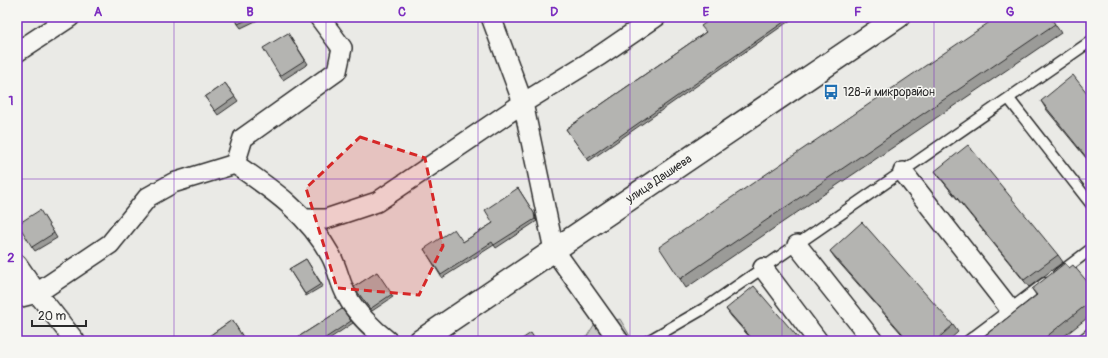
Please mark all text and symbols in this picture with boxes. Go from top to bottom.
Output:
text: A [94,4,103,20]
text: B [246,4,254,20]
text: C [398,4,406,20]
text: D [550,4,558,20]
text: E [703,4,710,20]
text: F [854,4,862,20]
text: G [1006,4,1015,20]
bus stop icon: 128-й микрорайон [822,83,840,101]
place label: 128-й микрорайон [843,85,935,100]
text: 1 [8,93,14,109]
street label: улица Дашиева [622,151,695,207]
text: 2 [7,250,15,266]
scale bar [32,302,86,328]
text: 20 m [38,309,67,324]

